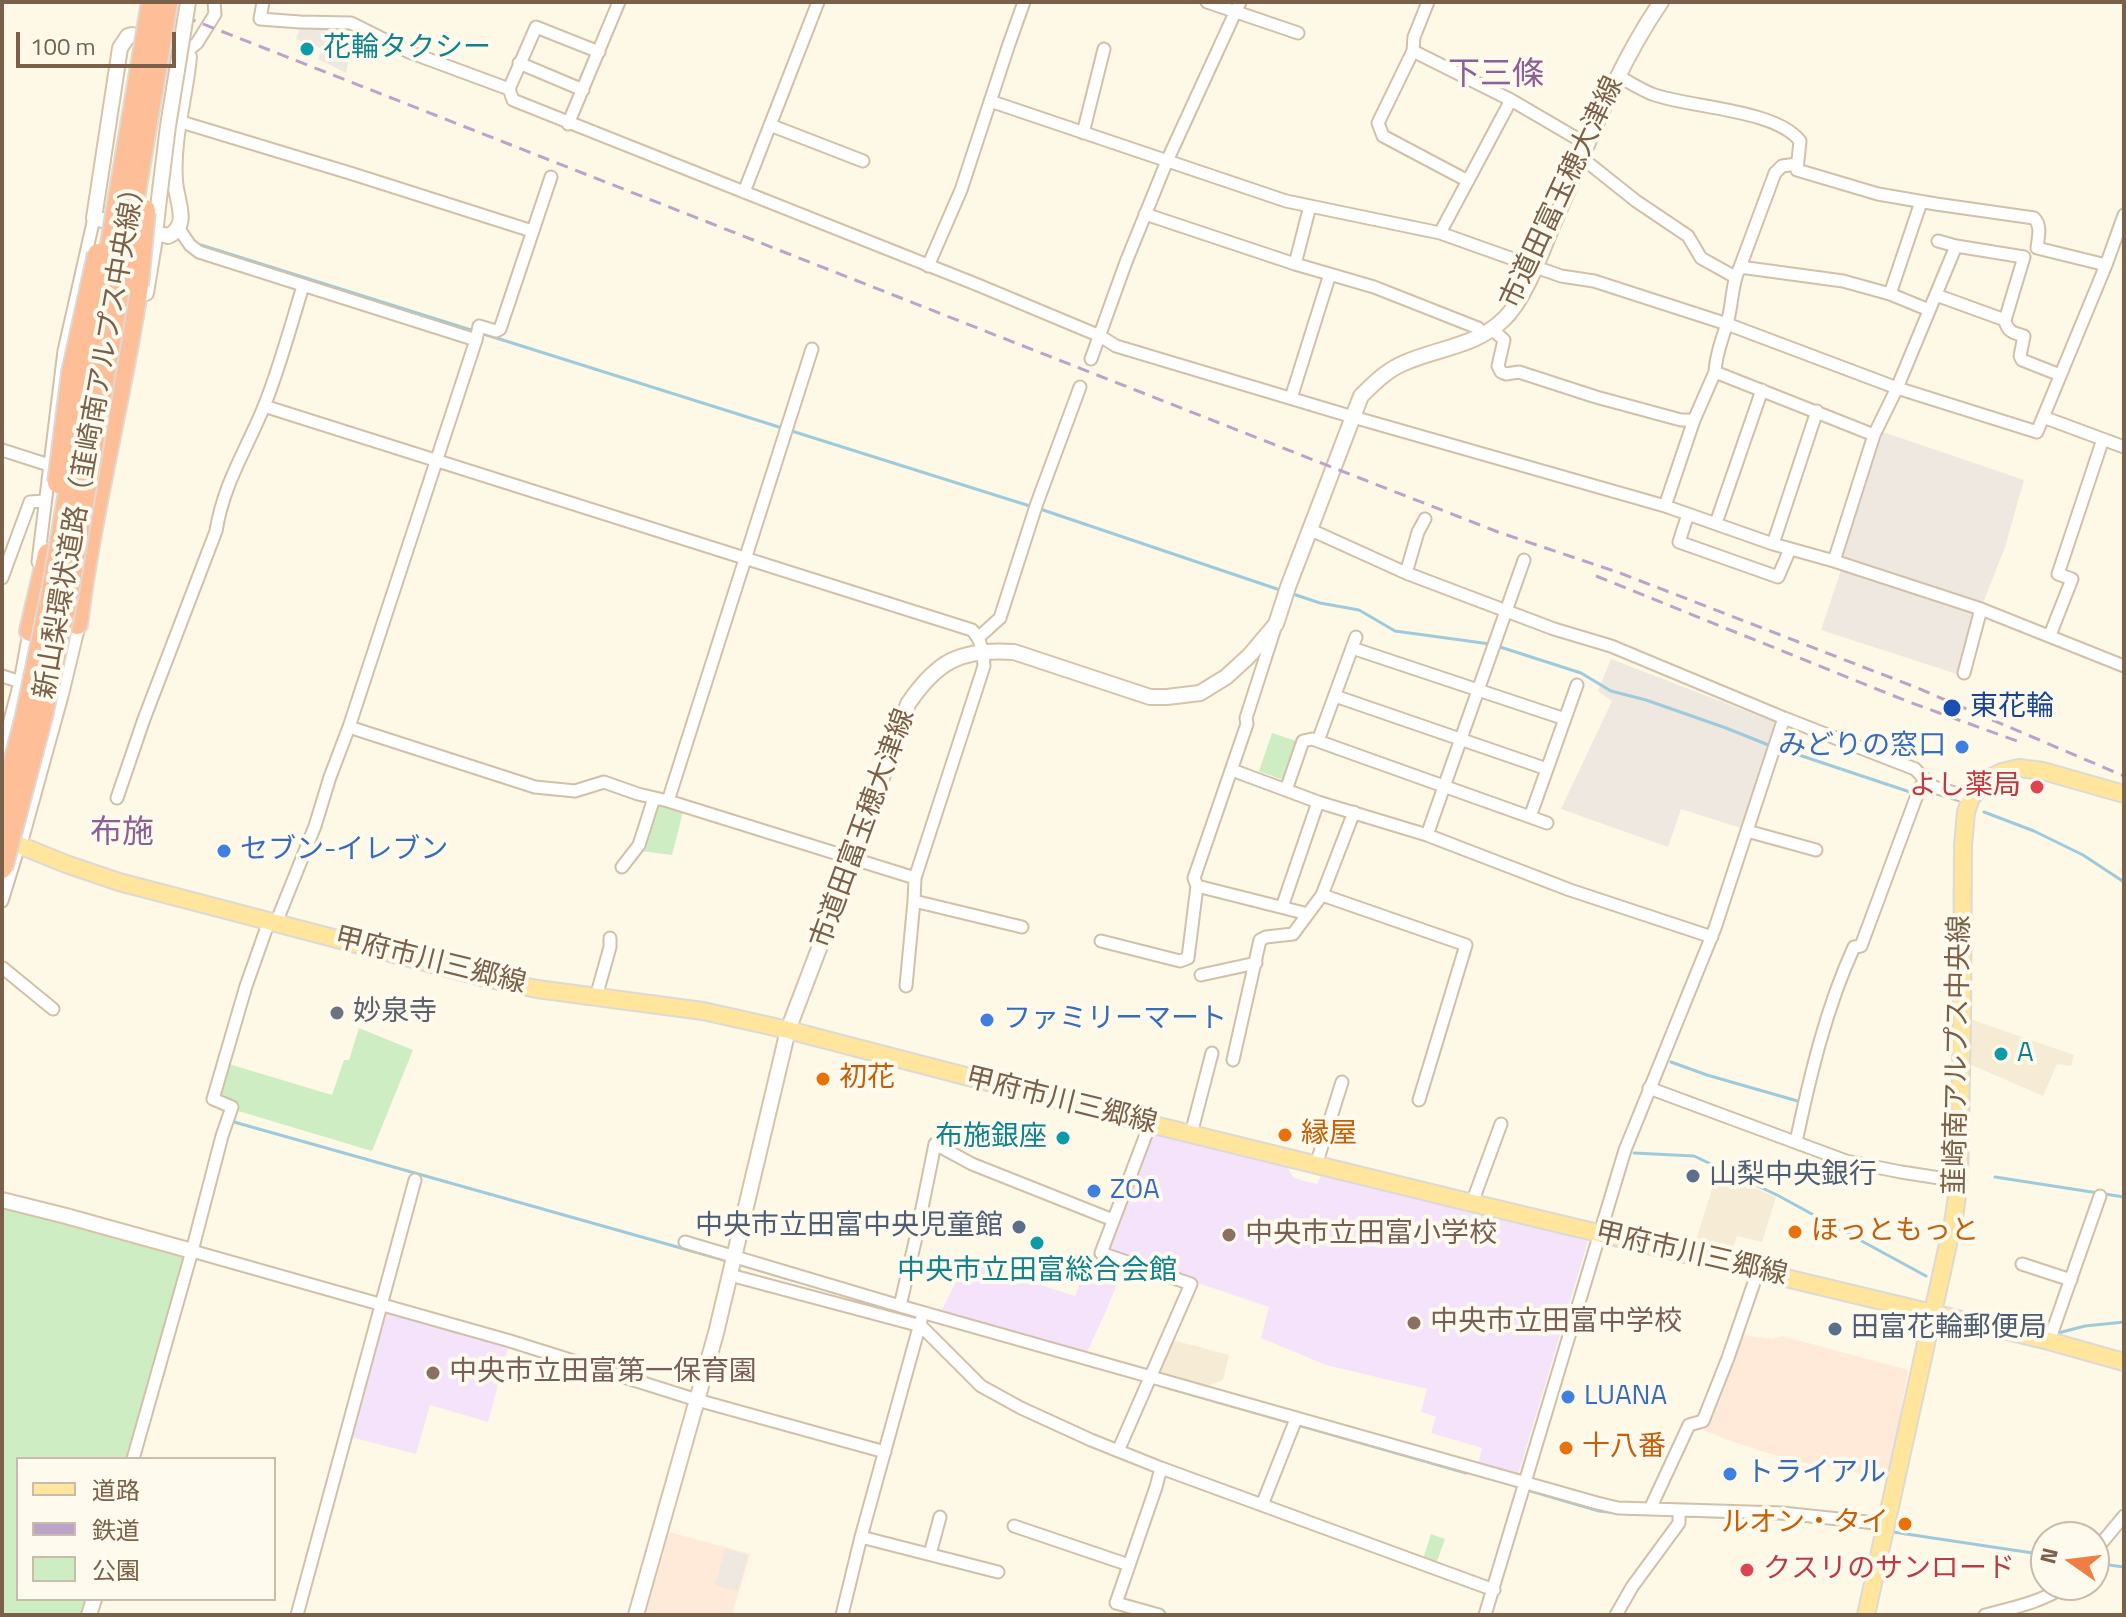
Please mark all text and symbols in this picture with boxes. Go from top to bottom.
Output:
scale bar [20,16,180,66]
text: 100 m [30,28,96,64]
place label: 花輪タクシー [323,32,491,66]
marker: 花輪タクシー [298,40,316,58]
district label: 下三條 [1448,57,1544,95]
street label: 市道田富玉穂大津線 [1495,72,1631,314]
street label: 新山梨環状道路（韮崎南アルプス中央線） [29,172,155,702]
place label: 東花輪 [1970,691,2054,725]
marker: 東花輪 [1941,697,1963,719]
street label: 市道田富玉穂大津線 [805,705,923,953]
place label: みどりの窓口 [1778,730,1946,764]
marker: みどりの窓口 [1953,738,1971,756]
place label: よし薬局 [1909,770,2021,804]
marker: よし薬局 [2028,778,2046,796]
district label: 布施 [90,815,154,853]
place label: セブン-イレブン [240,834,448,868]
marker: セブン-イレブン [215,842,233,860]
street label: 韮崎南アルプス中央線 [1940,915,1978,1195]
street label: 甲府市川三郷線 [331,922,529,1002]
place label: 妙泉寺 [353,996,437,1030]
place label: ファミリーマート [1003,1003,1227,1037]
marker: 妙泉寺 [328,1004,346,1022]
marker: ファミリーマート [978,1011,996,1029]
place label: A [2017,1037,2034,1071]
marker: A [1992,1045,2010,1063]
place label: 初花 [839,1062,895,1096]
street label: 甲府市川三郷線 [962,1062,1160,1142]
marker: 初花 [814,1070,832,1088]
place label: 縁屋 [1301,1118,1357,1152]
place label: 布施銀座 [935,1121,1047,1155]
marker: 縁屋 [1276,1126,1294,1144]
marker: 布施銀座 [1054,1129,1072,1147]
place label: 山梨中央銀行 [1709,1159,1877,1193]
marker: 山梨中央銀行 [1684,1167,1702,1185]
place label: ZOA [1110,1174,1160,1208]
marker: ZOA [1085,1182,1103,1200]
place label: 中央市立田富中央児童館 [695,1210,1003,1244]
place label: ほっともっと [1811,1215,1979,1249]
street label: 甲府市川三郷線 [1592,1217,1790,1293]
marker: 中央市立田富中央児童館 [1010,1218,1028,1236]
place label: 中央市立田富小学校 [1245,1218,1497,1252]
marker: ほっともっと [1786,1223,1804,1241]
marker: 中央市立田富小学校 [1220,1226,1238,1244]
marker: 中央市立田富総合会館 [1028,1234,1046,1252]
place label: 中央市立田富総合会館 [897,1255,1177,1289]
place label: 中央市立田富中学校 [1430,1306,1682,1340]
place label: 田富花輪郵便局 [1851,1312,2047,1346]
marker: 中央市立田富中学校 [1405,1314,1423,1332]
marker: 田富花輪郵便局 [1826,1320,1844,1338]
place label: 中央市立田富第一保育園 [449,1356,757,1390]
marker: 中央市立田富第一保育園 [424,1364,442,1382]
place label: LUANA [1584,1380,1667,1414]
marker: LUANA [1559,1388,1577,1406]
place label: 十八番 [1582,1431,1666,1465]
marker: 十八番 [1557,1439,1575,1457]
legend [16,1457,276,1601]
place label: トライアル [1746,1457,1886,1491]
marker: トライアル [1721,1465,1739,1483]
text: 道路 [92,1472,140,1508]
place label: ルオン・タイ [1721,1507,1889,1541]
text: 鉄道 [92,1512,140,1548]
marker: ルオン・タイ [1896,1515,1914,1533]
north arrow [2030,1521,2110,1601]
text: N [2030,1544,2067,1567]
text: 公園 [92,1552,140,1588]
place label: クスリのサンロード [1763,1553,2015,1587]
marker: クスリのサンロード [1738,1561,1756,1579]

